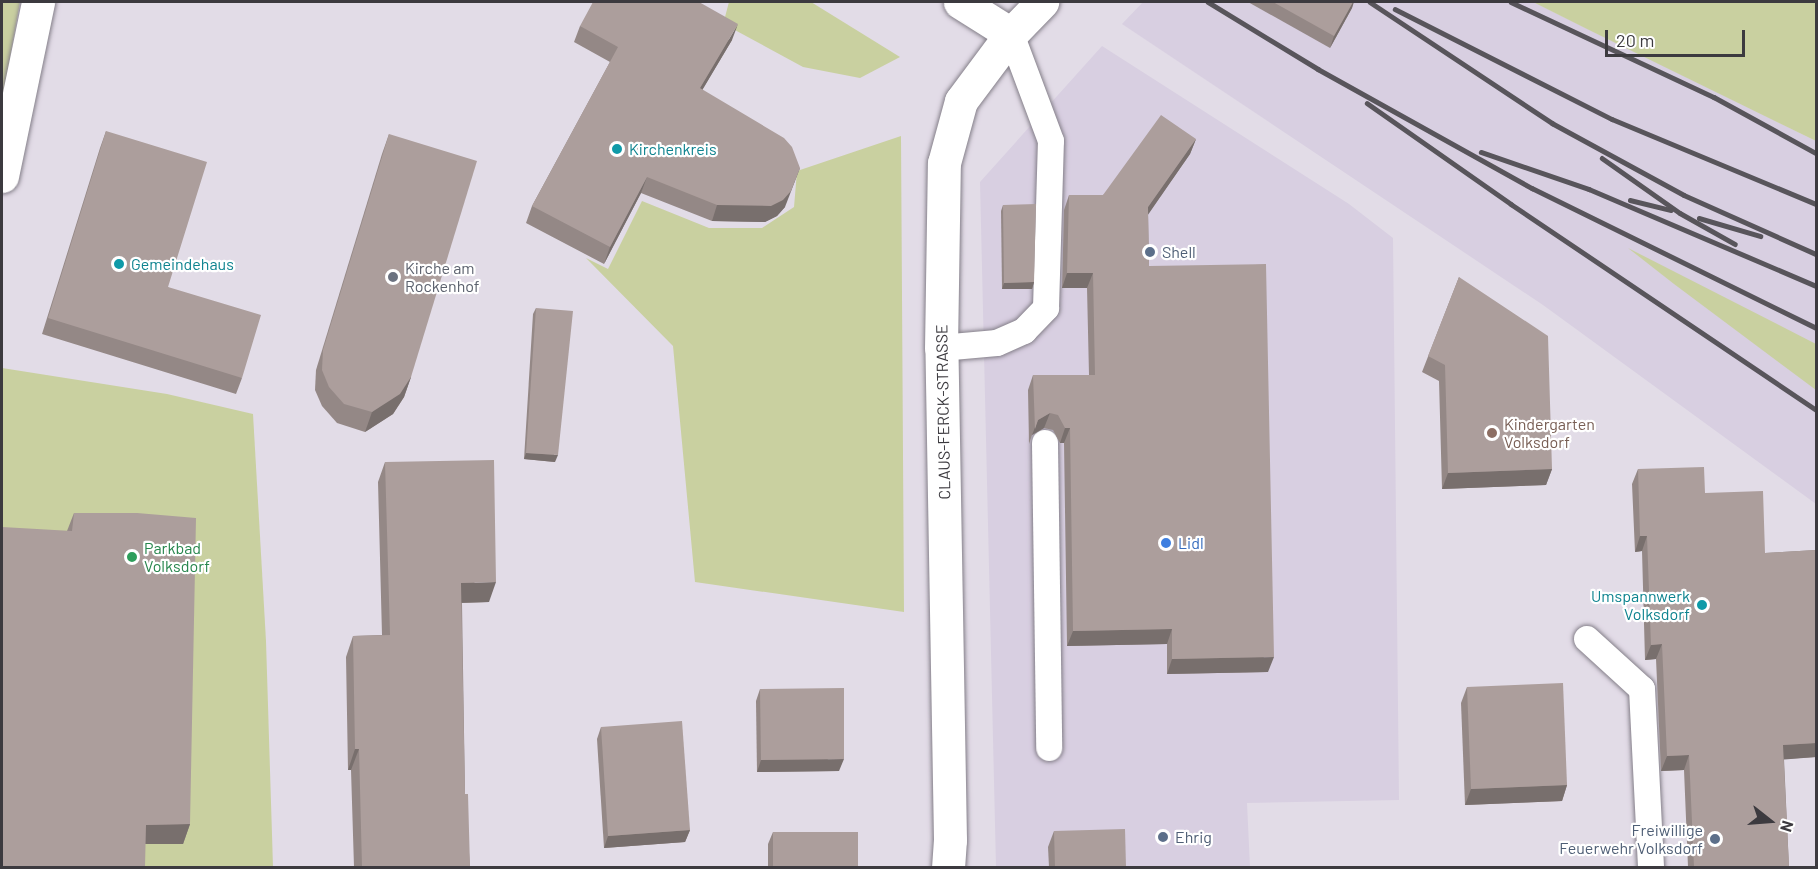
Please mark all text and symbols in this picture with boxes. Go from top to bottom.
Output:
scale bar [1608,18,1748,56]
text: 20 m [1616,29,1654,51]
place label: Kirchenkreis [629,139,717,159]
marker: Kirchenkreis [610,142,624,156]
place label: Shell [1162,242,1196,262]
marker: Shell [1143,245,1157,259]
place label: Gemeindehaus [131,254,234,274]
marker: Gemeindehaus [112,257,126,271]
place label: Kirche am Rockenhof [405,258,479,296]
marker: Kirche am Rockenhof [386,270,400,284]
street label: CLAUS-FERCK-STRASSE [932,324,954,500]
place label: Kindergarten Volksdorf [1504,414,1595,452]
marker: Kindergarten Volksdorf [1485,426,1499,440]
place label: Lidl [1178,533,1204,553]
marker: Lidl [1159,536,1173,550]
place label: Parkbad Volksdorf [144,538,210,576]
marker: Parkbad Volksdorf [125,550,139,564]
place label: Umspannwerk Volksdorf [1591,586,1690,624]
marker: Umspannwerk Volksdorf [1695,598,1709,612]
north arrow [1740,791,1800,851]
text: N [1777,819,1798,834]
place label: Freiwillige Feuerwehr Volksdorf [1559,820,1703,858]
place label: Ehrig [1175,827,1212,847]
marker: Ehrig [1156,830,1170,844]
marker: Freiwillige Feuerwehr Volksdorf [1708,832,1722,846]

